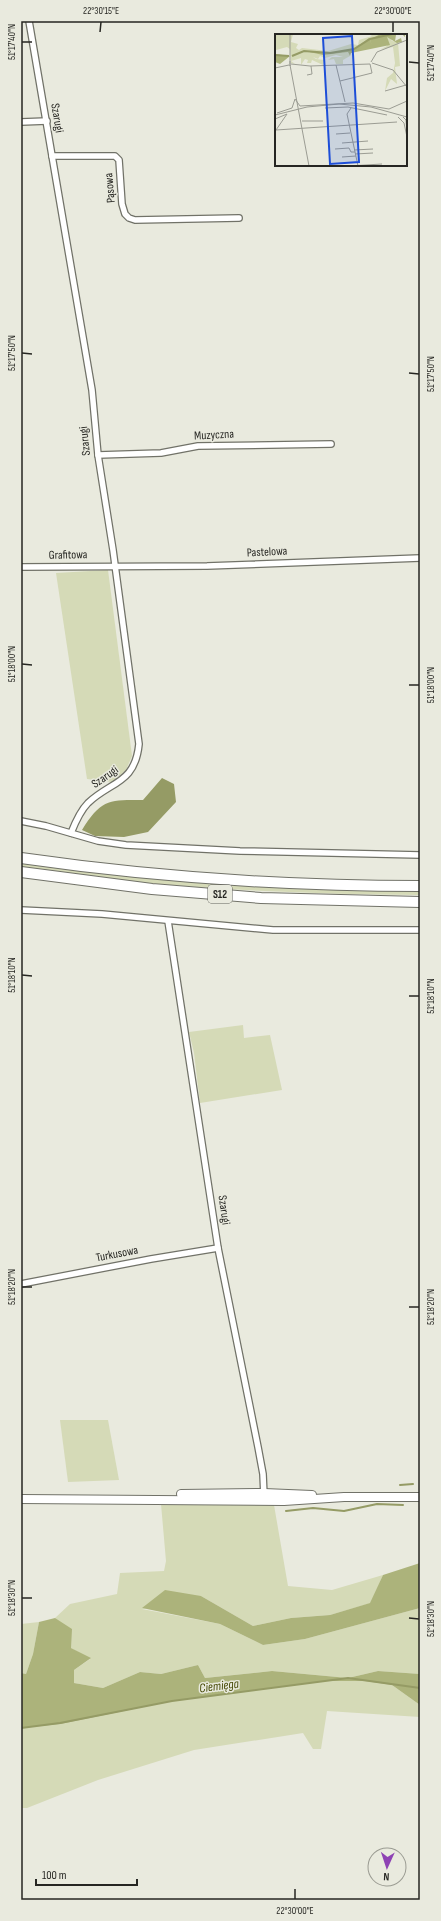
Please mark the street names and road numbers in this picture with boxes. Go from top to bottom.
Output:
street label: Szarugi [47,102,67,134]
street label: Pąsowa [101,172,119,204]
street label: Szarugi [76,426,94,456]
street label: Muzyczna [194,426,235,444]
street label: Pastelowa [246,543,288,561]
street label: Grafitowa [48,547,88,563]
street label: Szarugi [89,762,121,792]
road number: S12 [208,885,232,903]
street label: Szarugi [215,1194,233,1226]
street label: Turkusowa [95,1243,140,1265]

